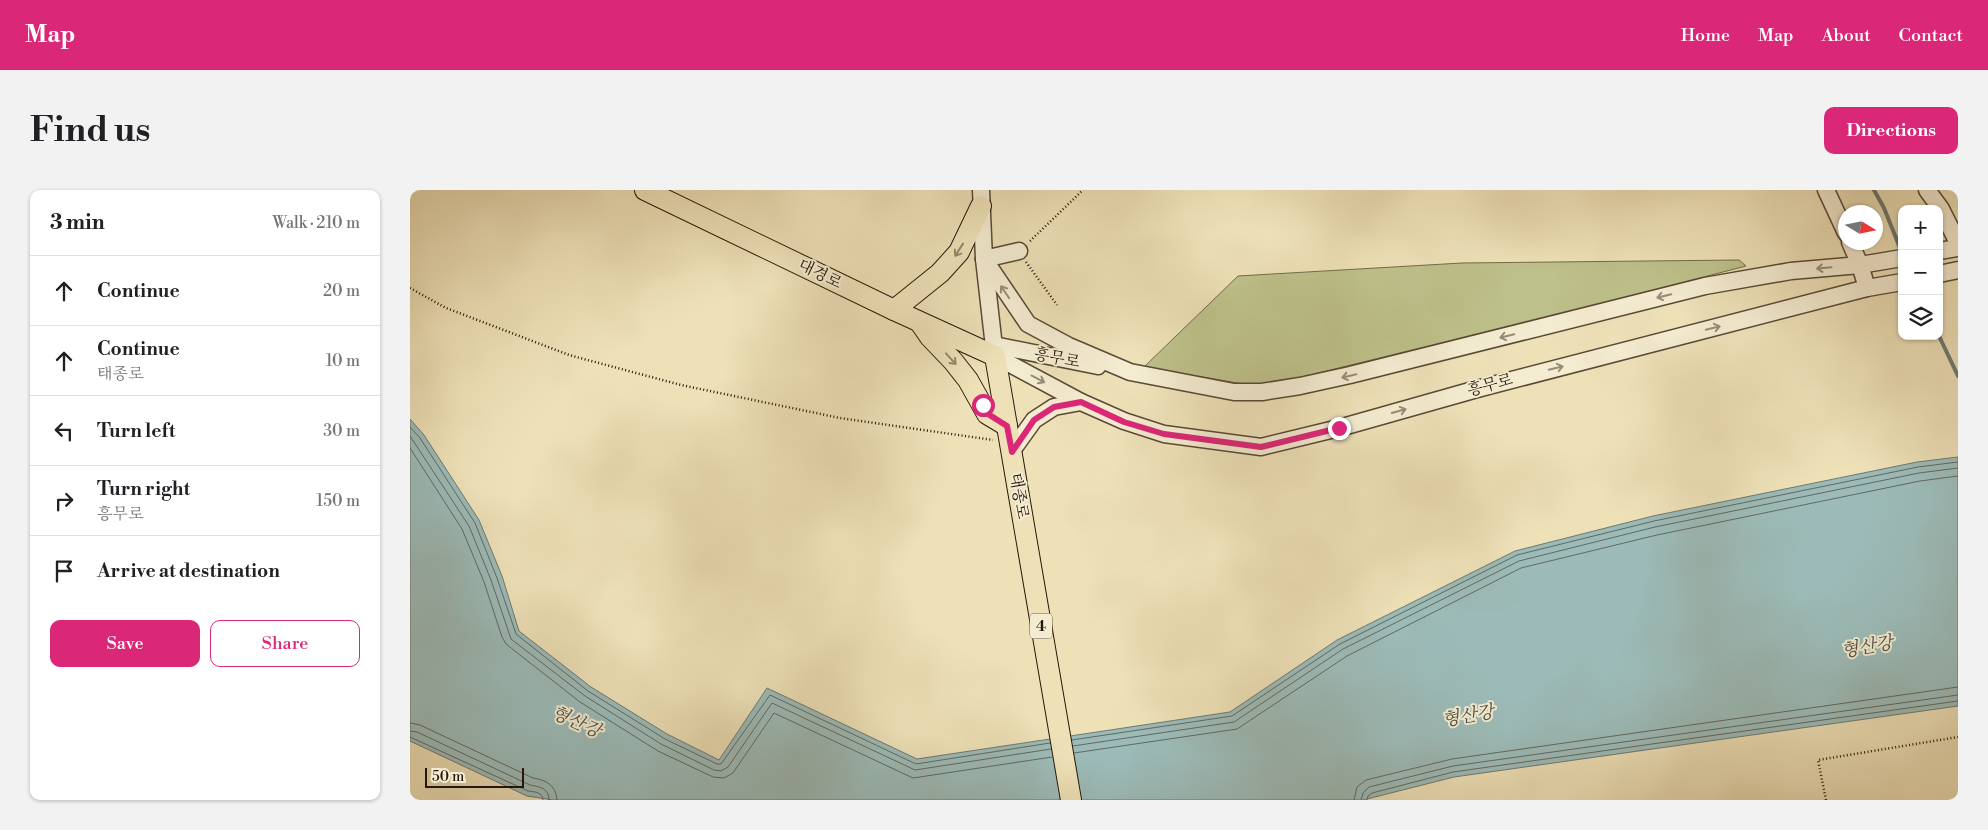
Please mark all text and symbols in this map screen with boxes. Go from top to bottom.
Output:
text: Map [25,20,75,50]
text: Home [1681,24,1730,47]
text: Map [1758,24,1794,47]
text: About [1822,24,1871,47]
text: Contact [1899,24,1963,47]
button: Directions [1824,107,1958,154]
text: Find us [30,109,150,152]
north arrow [1838,205,1883,250]
map controls [1898,205,1943,340]
button: + [1898,205,1943,250]
text: 3 min [50,210,105,236]
text: Walk · 210 m [272,213,360,233]
one-way arrow [953,242,963,256]
button: − [1898,250,1943,295]
street label: 대경로 [795,255,846,293]
one-way arrow [1816,263,1832,273]
icon: ahead [50,277,78,305]
text: Continue [97,279,180,303]
text: 20 m [323,281,360,301]
one-way arrow [1000,285,1011,299]
one-way arrow [1657,292,1673,301]
button: layers [1898,295,1943,340]
one-way arrow [1705,323,1721,332]
one-way arrow [1499,332,1515,341]
text: Continue [97,337,180,361]
street label: 흥무로 [1032,344,1082,372]
icon: ahead [50,347,78,375]
text: 10 m [326,351,360,371]
one-way arrow [945,353,957,366]
one-way arrow [1548,363,1564,372]
text: 태종로 [97,364,143,384]
street label: 흥무로 [1465,369,1516,401]
one-way arrow [1342,372,1358,381]
one-way arrow [1031,374,1046,384]
route start [972,394,995,417]
one-way arrow [1391,405,1407,415]
icon: left [50,417,78,445]
route end [1328,417,1351,440]
text: Turn left [97,419,176,443]
text: 30 m [323,421,360,441]
street label: 태종로 [1005,471,1033,521]
text: Turn right [97,477,190,501]
icon: right [50,487,78,515]
text: 150 m [316,491,360,511]
text: 흥무로 [97,504,143,524]
icon: arrive [50,557,78,585]
text: Arrive at destination [97,559,280,583]
road number: 4 [1030,614,1052,638]
button: Save [50,620,200,667]
button: Share [210,620,360,667]
water label: 형산강 [1839,631,1897,663]
water label: 형산강 [1440,700,1498,732]
water label: 형산강 [547,701,607,744]
scale bar [425,765,524,788]
text: 50 m [432,768,464,786]

